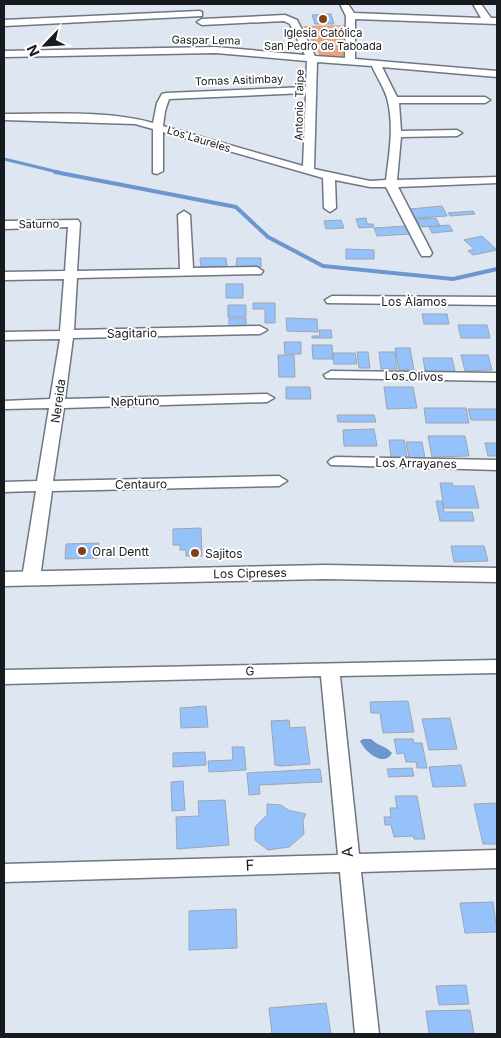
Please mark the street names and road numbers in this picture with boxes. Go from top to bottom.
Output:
street label: Gaspar Lema [171,32,241,48]
street label: Antonio Taipe [291,69,307,141]
street label: Tomas Asitimbay [195,71,283,89]
street label: Los Laureles [165,123,233,155]
street label: Saturno [19,217,60,231]
street label: Los Àlamos [381,294,447,309]
street label: Sagitario [107,325,157,341]
street label: Los Olivos [385,368,443,384]
street label: Nereida [47,378,69,424]
street label: Neptuno [111,393,159,409]
street label: Los Arrayanes [375,455,457,471]
street label: Centauro [115,476,167,492]
street label: Los Cipreses [213,565,287,581]
street label: G [245,663,255,679]
street label: A [337,846,357,858]
street label: F [245,855,255,875]

